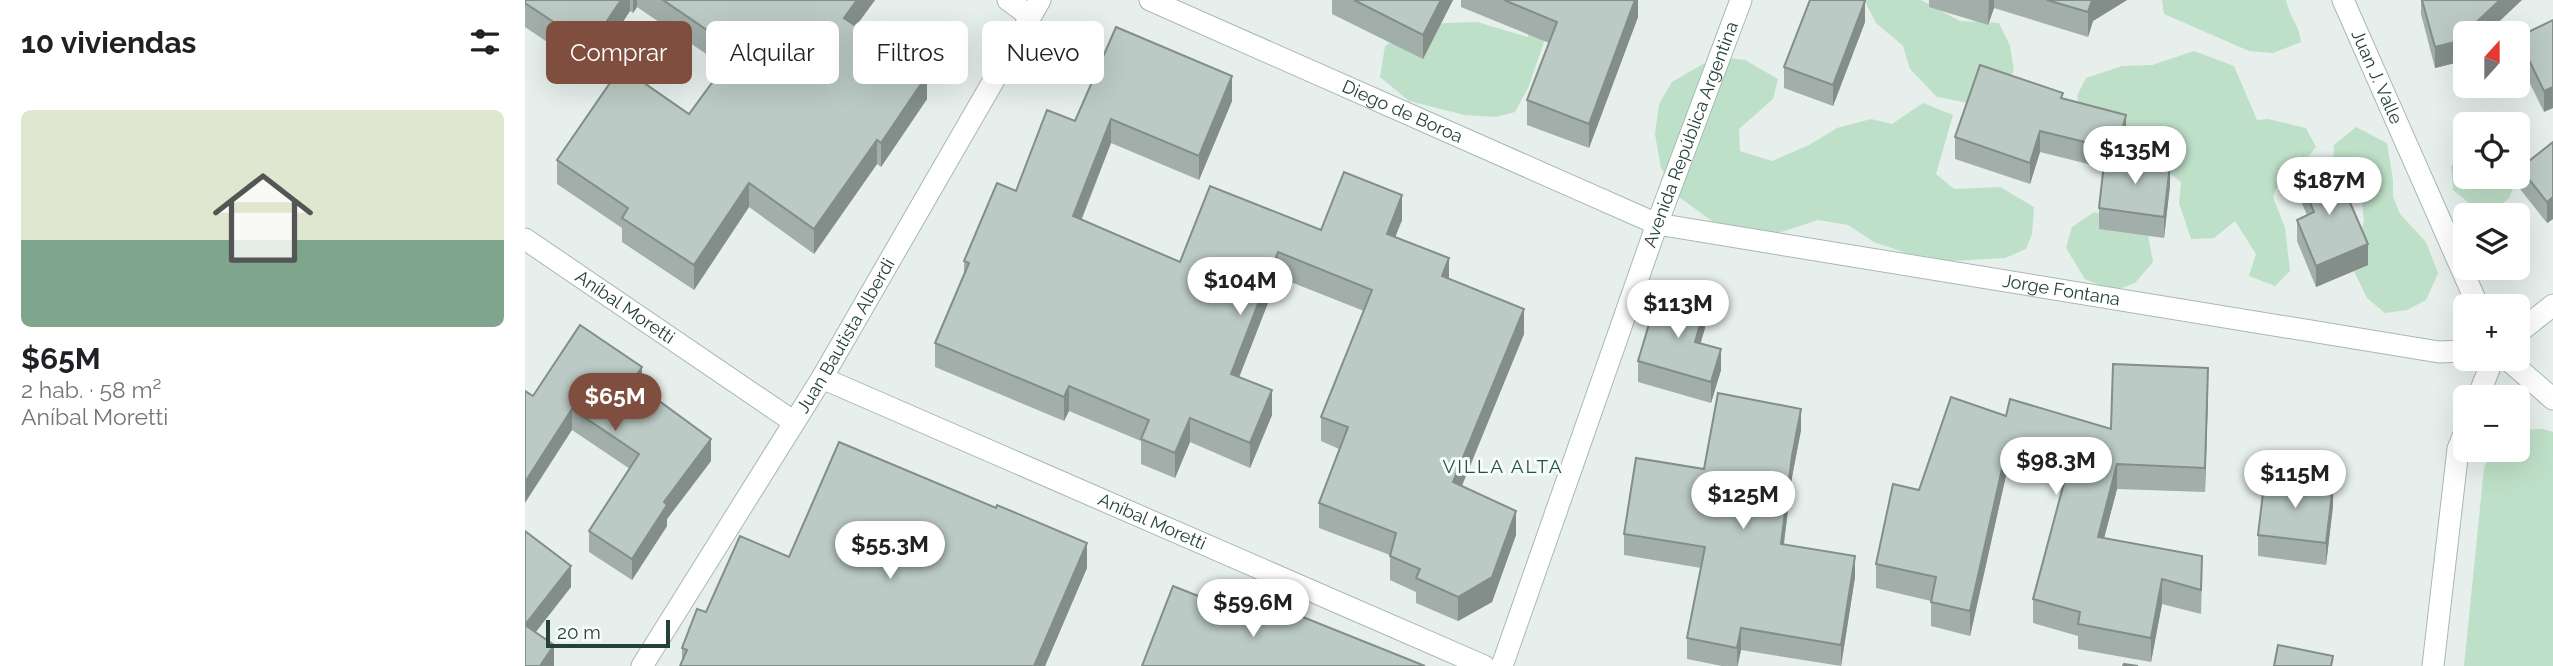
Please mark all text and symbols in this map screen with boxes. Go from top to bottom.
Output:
street label: Avenida República Argentina [1639,18,1742,250]
chip: Comprar [546,21,692,84]
chip: Alquilar [706,21,839,84]
chip: Filtros [853,21,968,84]
chip: Nuevo [982,21,1104,84]
north arrow [2453,21,2531,98]
map controls [2453,21,2530,462]
icon: filters [466,23,504,61]
text: 10 viviendas [21,25,196,60]
street label: Juan J. Valle [2347,26,2408,128]
street label: Diego de Boroa [1339,75,1466,147]
button: locate [2453,112,2530,189]
pin: $135M [2086,127,2184,186]
text: $135M [2099,135,2171,162]
icon: home [200,155,326,281]
pin: $187M [2280,158,2378,217]
text: $187M [2293,166,2365,193]
button: layers [2453,203,2530,280]
street label: Juan Bautista Alberdi [792,255,899,417]
pin: $104M [1191,258,1289,317]
street label: Aníbal Moretti [572,266,679,348]
text: $104M [1203,266,1277,293]
street label: Jorge Fontana [2001,270,2122,310]
pin: $113M [1629,280,1727,340]
text: $113M [1643,289,1713,316]
button: + [2453,294,2530,371]
text: $65M [21,341,101,376]
pin: $65M [574,374,656,433]
text: 2 hab. · 58 m² [21,376,162,403]
text: $65M [584,382,646,409]
button: − [2453,385,2530,462]
text: Aníbal Moretti [21,403,168,430]
pin: $98.3M [1999,438,2113,497]
text: $98.3M [2016,446,2096,473]
pin: $115M [2246,450,2344,510]
district label: VILLA ALTA [1442,455,1564,477]
text: $115M [2260,459,2330,486]
pin: $125M [1694,472,1792,531]
text: $125M [1707,480,1779,507]
street label: Aníbal Moretti [1095,489,1209,554]
pin: $55.3M [833,522,947,581]
text: $55.3M [851,530,929,557]
pin: $59.6M [1196,580,1310,639]
text: $59.6M [1213,588,1293,615]
scale bar [546,617,670,649]
text: 20 m [557,621,601,643]

